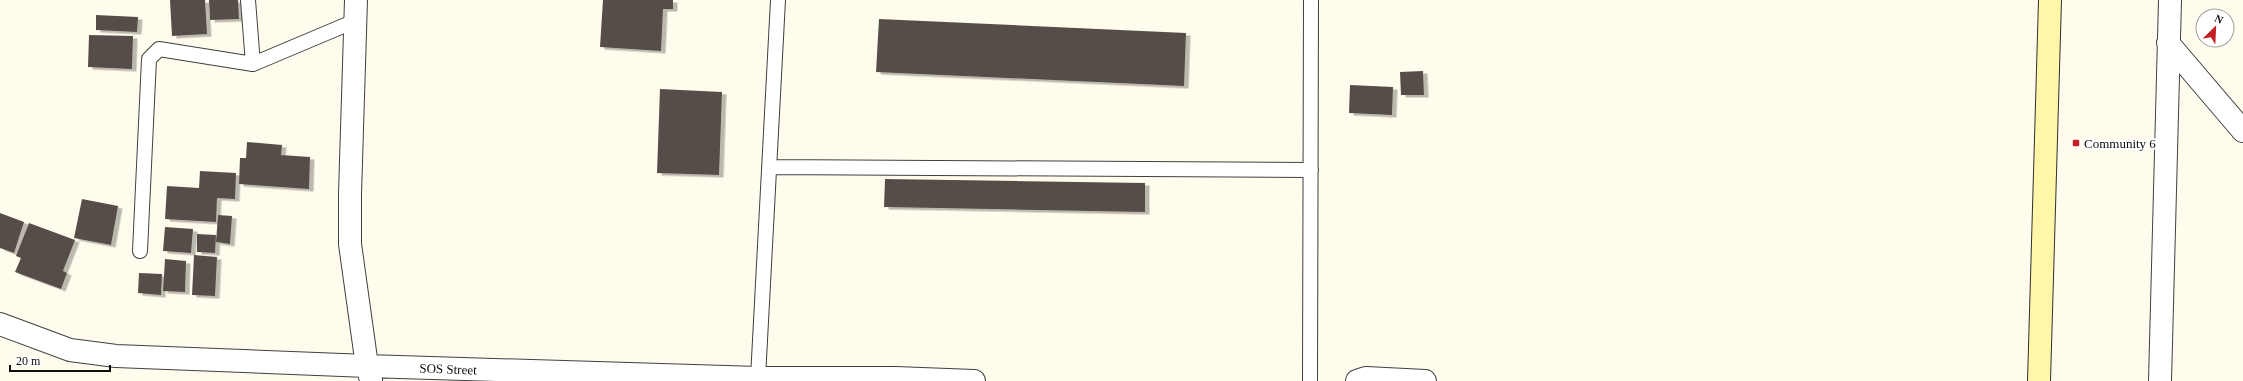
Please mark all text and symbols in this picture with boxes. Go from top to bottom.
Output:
north arrow [2195,8,2235,48]
text: N [2213,12,2225,26]
place label: Community 6 [2084,136,2156,151]
marker: Community 6 [2071,138,2081,148]
scale bar [10,347,110,373]
text: 20 m [16,354,41,368]
street label: SOS Street [419,361,477,378]

